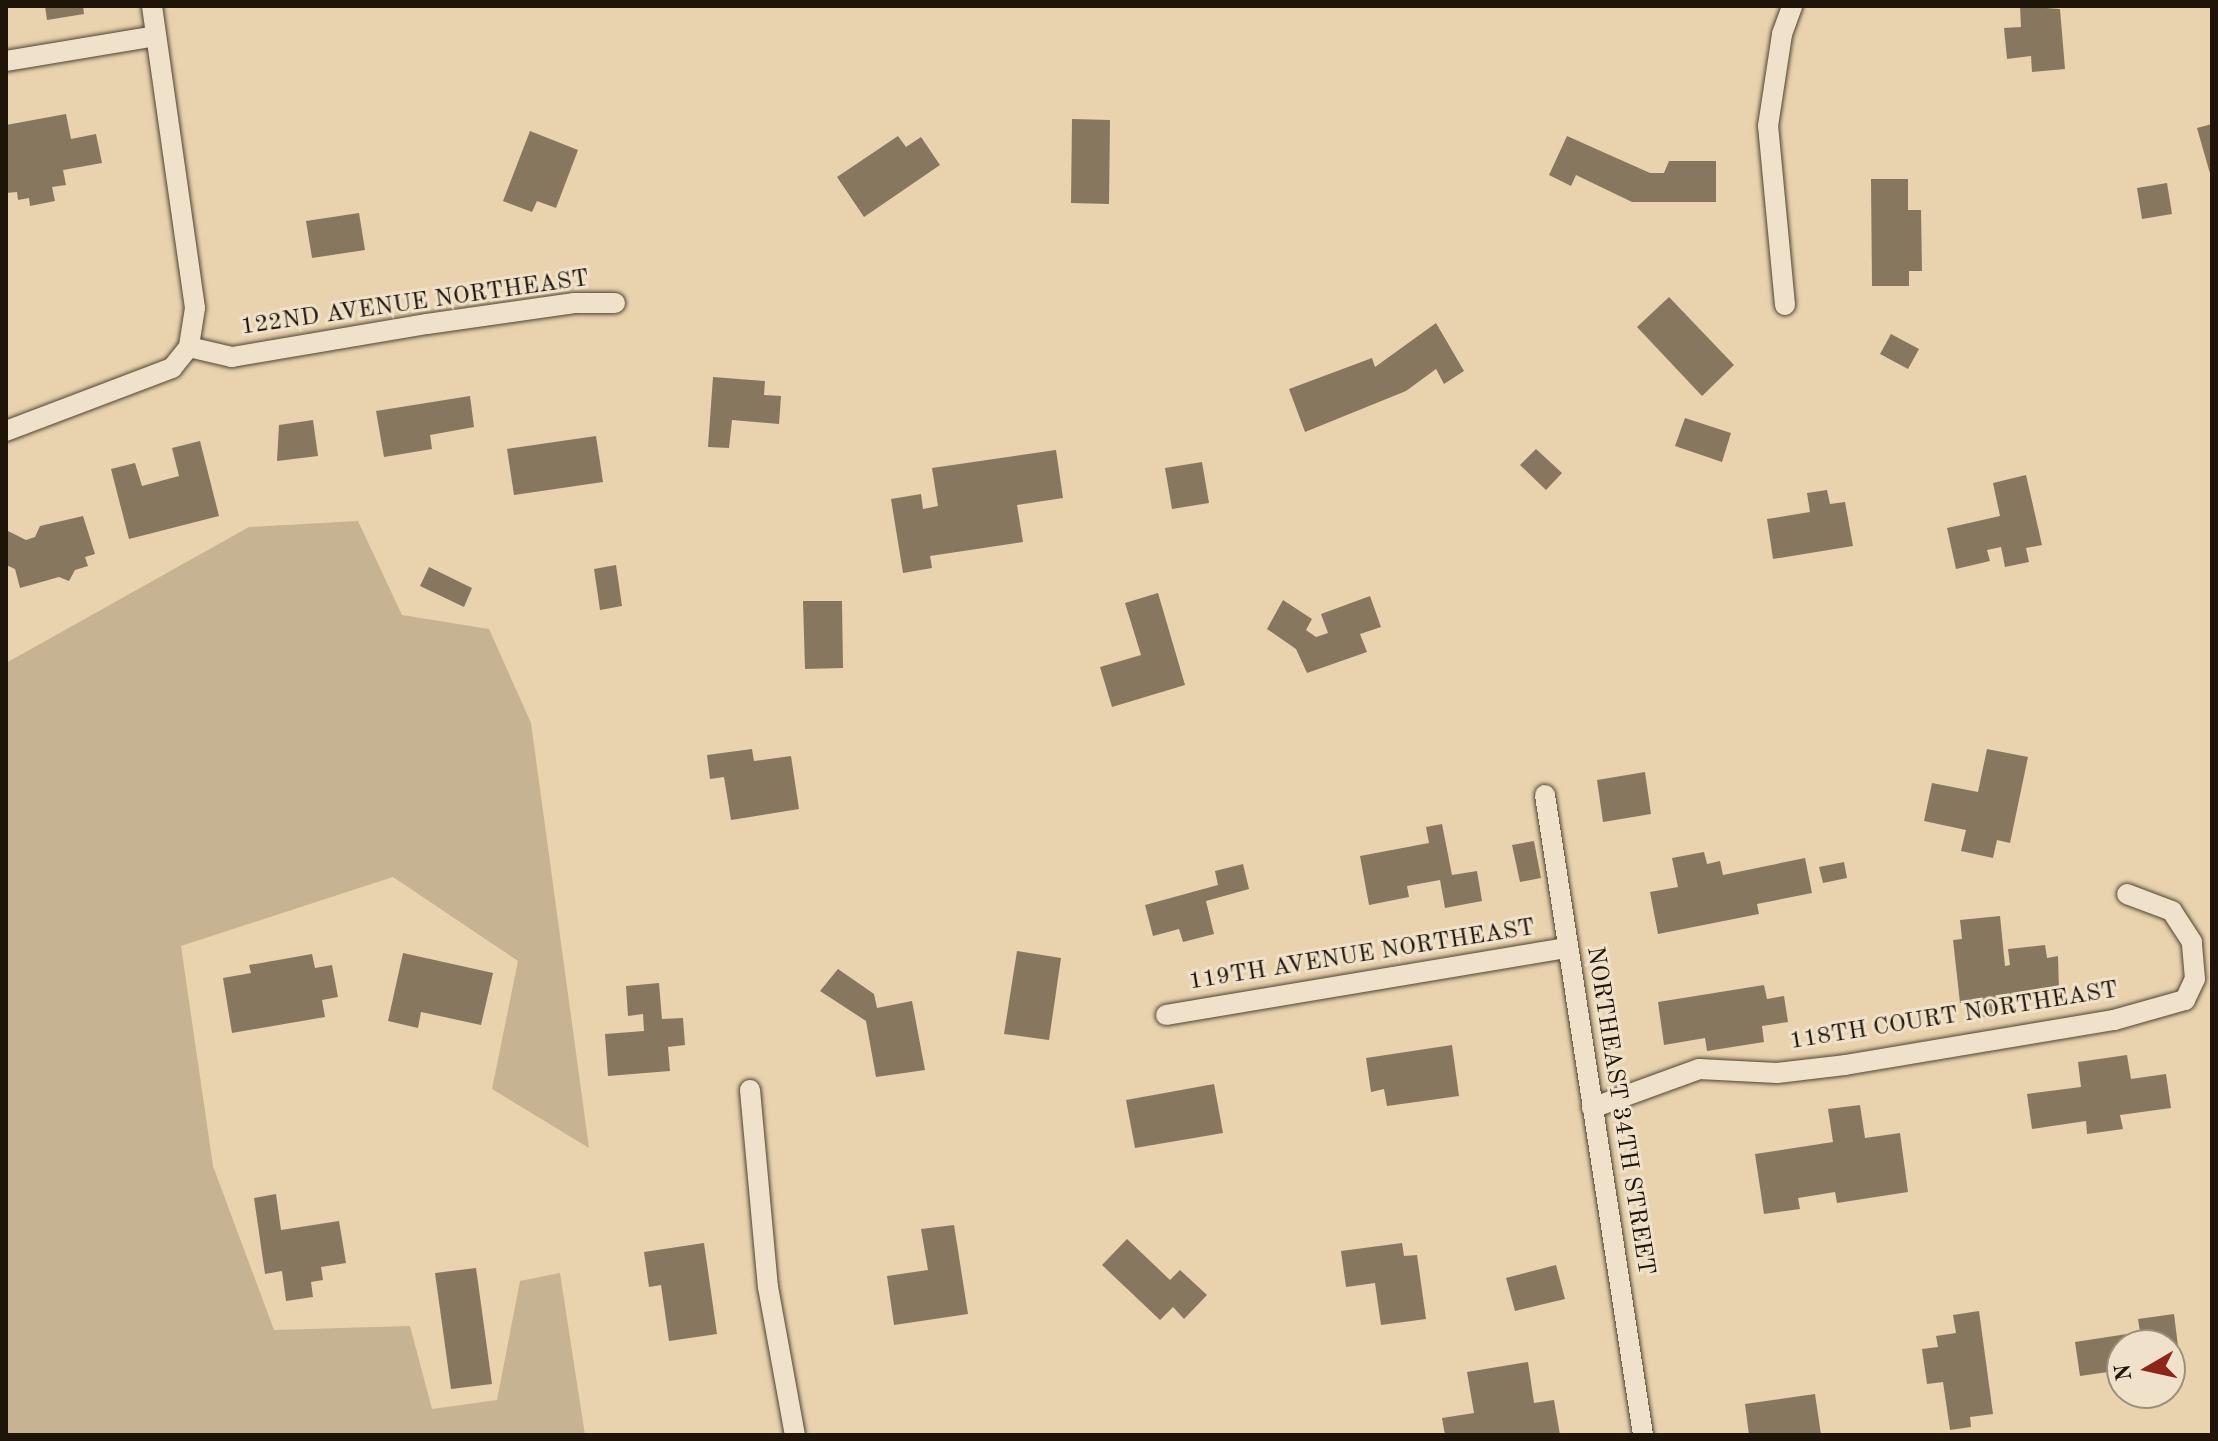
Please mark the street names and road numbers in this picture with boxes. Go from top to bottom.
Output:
street label: 122ND AVENUE NORTHEAST [239,265,591,343]
street label: 119TH AVENUE NORTHEAST [1187,914,1537,998]
street label: NORTHEAST 34TH STREET [1579,945,1659,1277]
street label: 118TH COURT NORTHEAST [1788,977,2120,1057]

